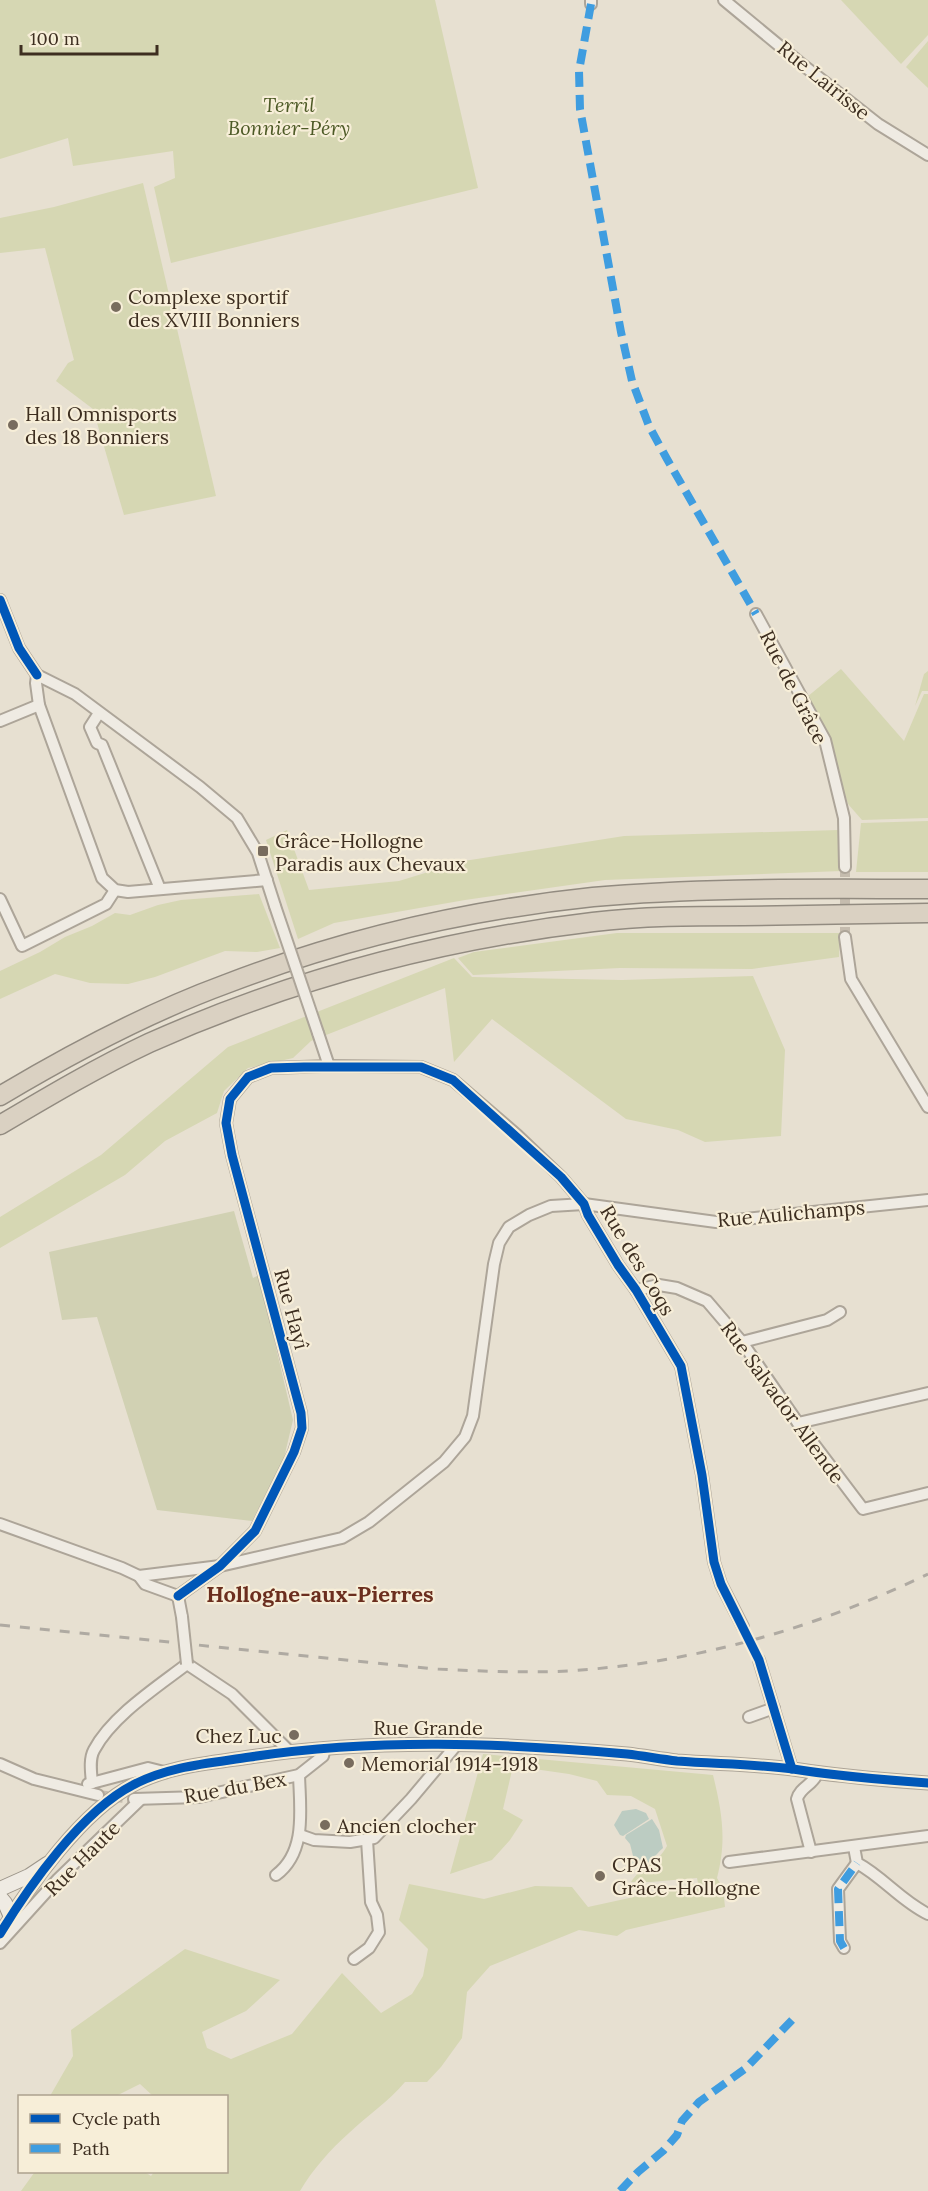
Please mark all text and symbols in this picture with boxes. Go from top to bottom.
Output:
scale bar [21,18,158,56]
text: 100 m [30,27,80,50]
street label: Rue Lairisse [773,35,876,125]
park label: Terril Bonnier-Péry [228,92,350,140]
place label: Complexe sportif des XVIII Bonniers [128,284,300,332]
marker: Complexe sportif des XVIII Bonniers [109,300,123,314]
place label: Hall Omnisports des 18 Bonniers [25,401,177,449]
marker: Hall Omnisports des 18 Bonniers [6,418,20,432]
street label: Rue de Grâce [755,626,833,748]
place label: Grâce-Hollogne Paradis aux Chevaux [275,828,466,876]
marker: Grâce-Hollogne Paradis aux Chevaux [256,844,270,858]
street label: Rue Aulichamps [716,1194,866,1232]
street label: Rue des Coqs [595,1200,681,1320]
street label: Rue Hayî [269,1266,315,1352]
street label: Rue Salvador Allende [716,1316,850,1488]
district label: Hollogne-aux-Pierres [206,1580,434,1608]
street label: Rue Grande [373,1715,483,1740]
place label: Chez Luc [196,1723,282,1748]
marker: Chez Luc [287,1728,301,1742]
place label: Memorial 1914-1918 [361,1751,539,1776]
marker: Memorial 1914-1918 [342,1756,356,1770]
street label: Rue du Bex [182,1766,289,1808]
place label: Ancien clocher [336,1813,476,1838]
street label: Rue Haute [39,1815,125,1901]
marker: Ancien clocher [318,1818,332,1832]
place label: CPAS Grâce-Hollogne [612,1852,761,1900]
marker: CPAS Grâce-Hollogne [593,1869,607,1883]
legend [18,2095,228,2173]
text: Cycle path [72,2107,161,2130]
text: Path [72,2137,110,2160]

